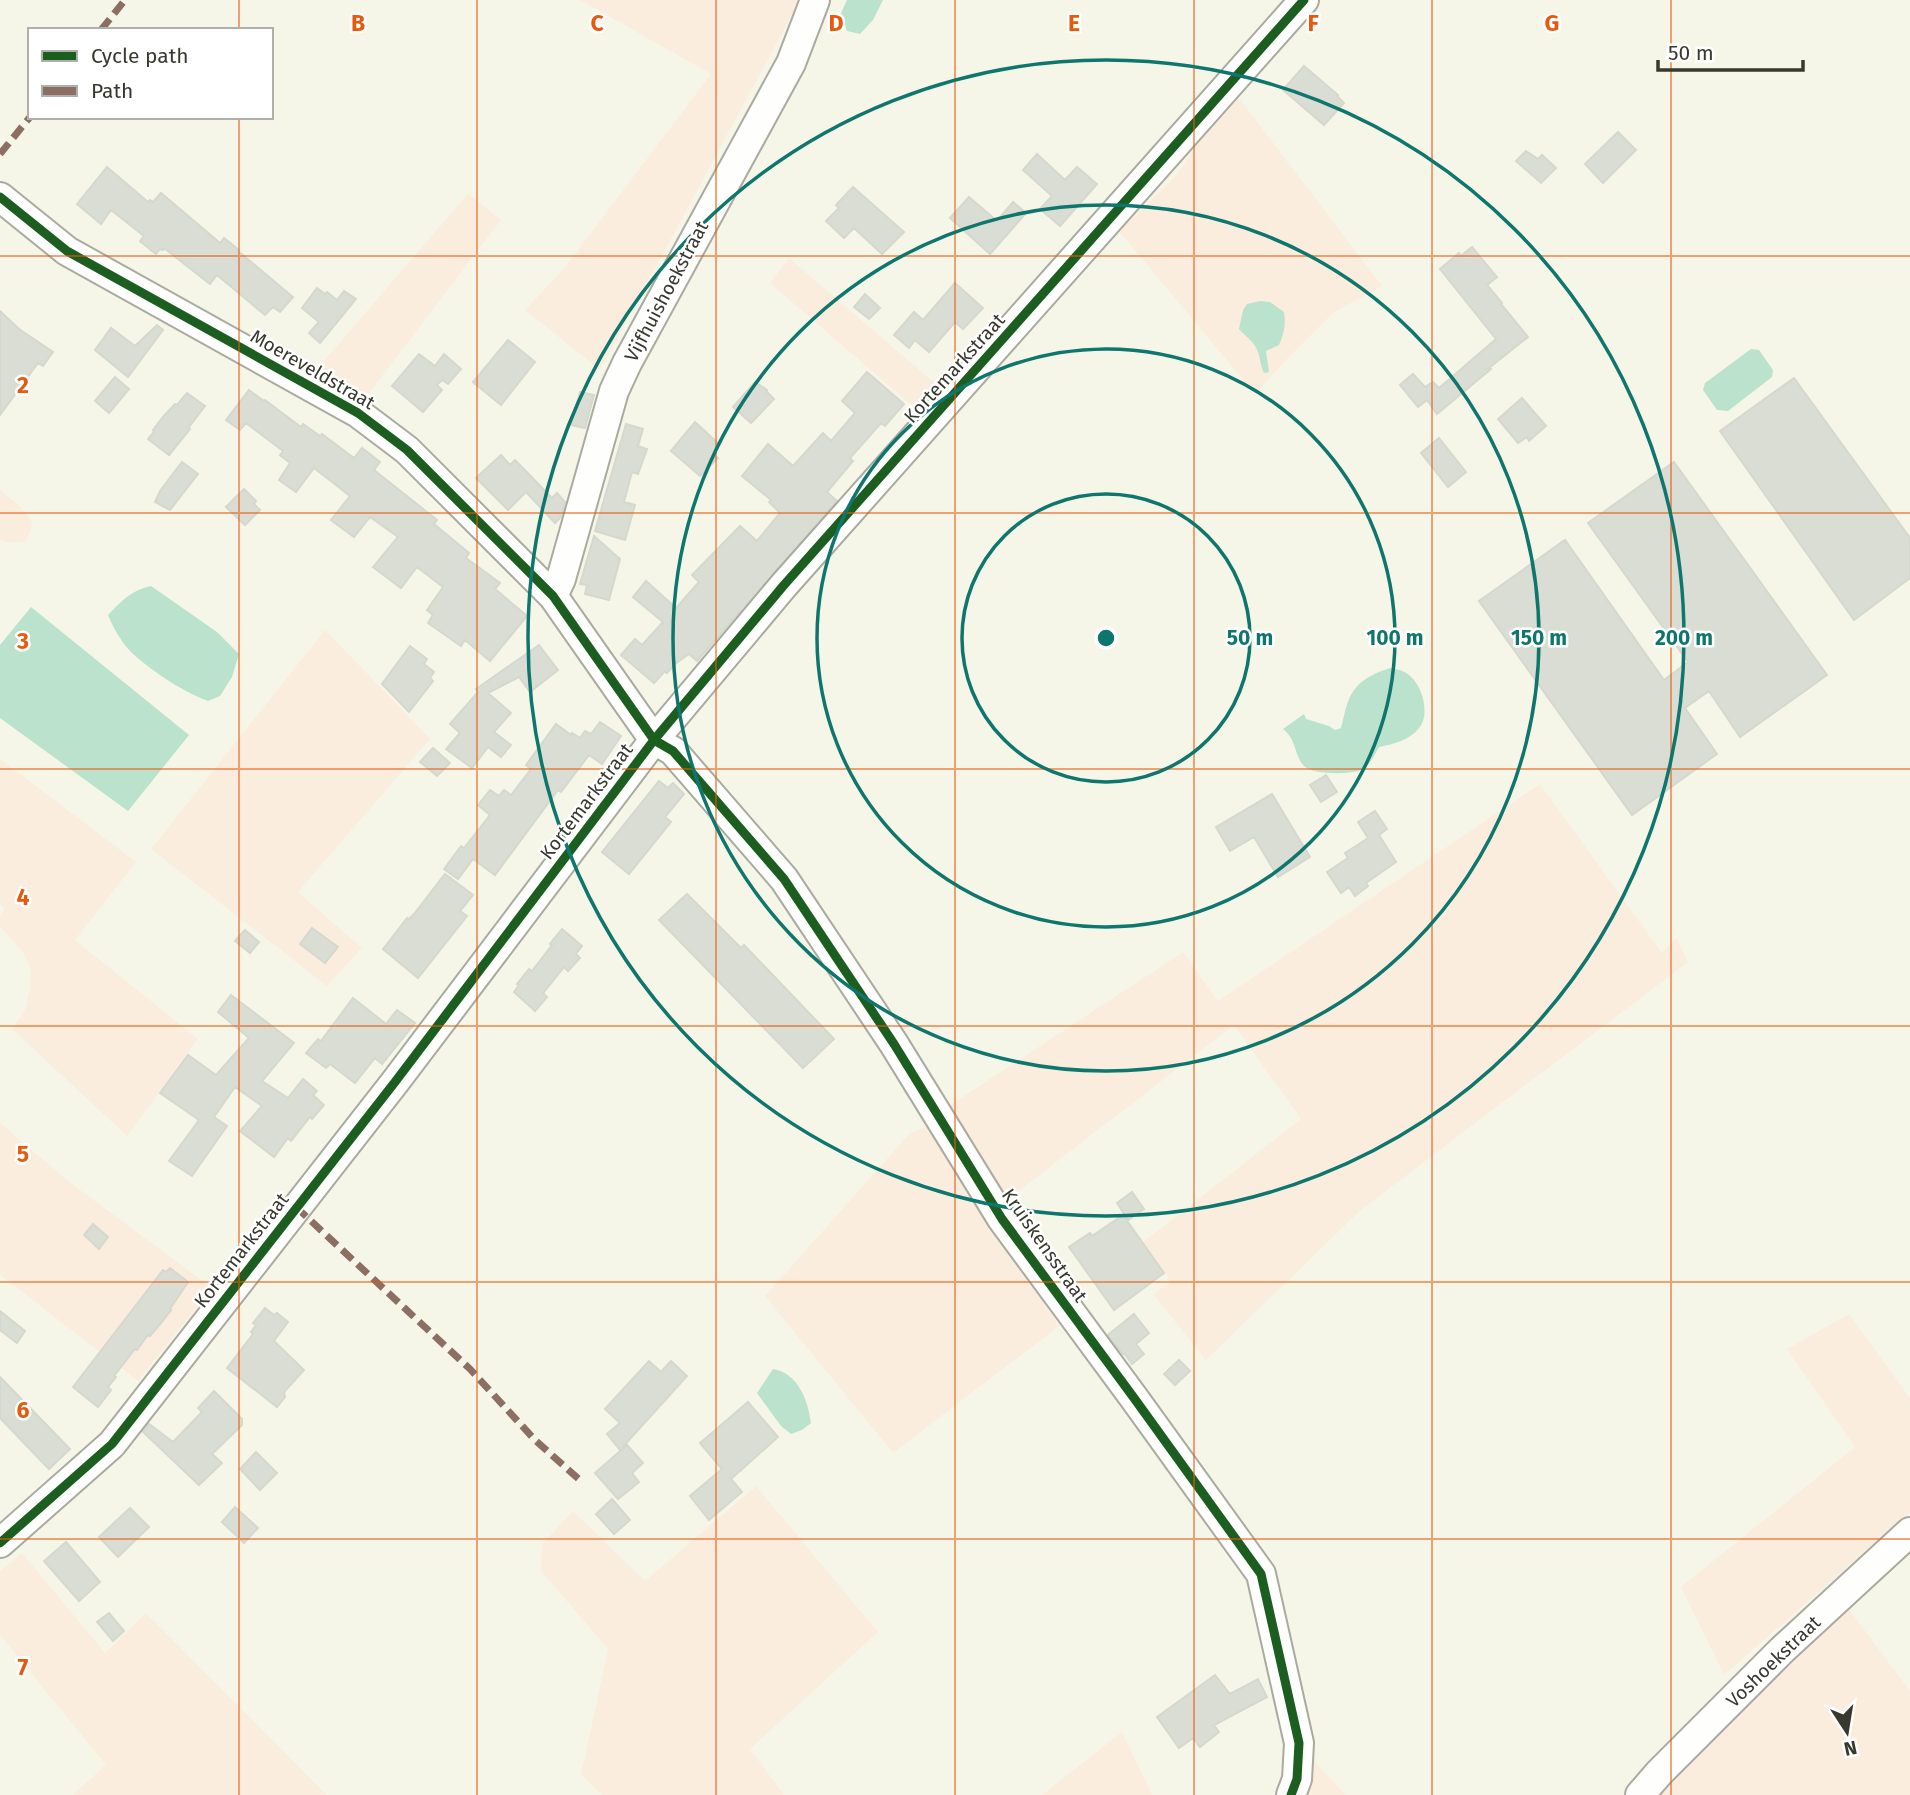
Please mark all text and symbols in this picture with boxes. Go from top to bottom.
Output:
text: B [351,9,365,37]
text: C [590,9,604,37]
text: D [829,9,844,37]
text: E [1068,9,1080,37]
text: F [1307,9,1319,37]
text: G [1545,9,1559,37]
legend [28,28,273,119]
scale bar [1658,28,1803,72]
text: 50 m [1668,40,1714,66]
text: Cycle path [91,43,189,69]
text: Path [91,78,133,104]
street label: Vijfhuishoekstraat [620,217,713,366]
street label: Kortemarkstraat [899,309,1010,428]
street label: Moereveldstraat [247,325,379,414]
text: 2 [17,371,29,399]
text: 50 m [1227,625,1273,651]
text: 100 m [1366,625,1424,651]
text: 150 m [1511,625,1567,651]
text: 200 m [1655,625,1713,651]
centre of rings [1094,626,1118,650]
text: 3 [16,627,29,655]
street label: Kortemarkstraat [535,738,638,864]
text: 4 [17,883,30,911]
text: 5 [17,1140,29,1168]
street label: Kruiskensstraat [997,1184,1092,1307]
street label: Kortemarkstraat [189,1188,294,1312]
text: 6 [17,1396,30,1424]
street label: Voshoekstraat [1721,1611,1825,1712]
text: 7 [18,1653,29,1681]
north arrow [1812,1697,1882,1767]
text: N [1842,1736,1859,1761]

